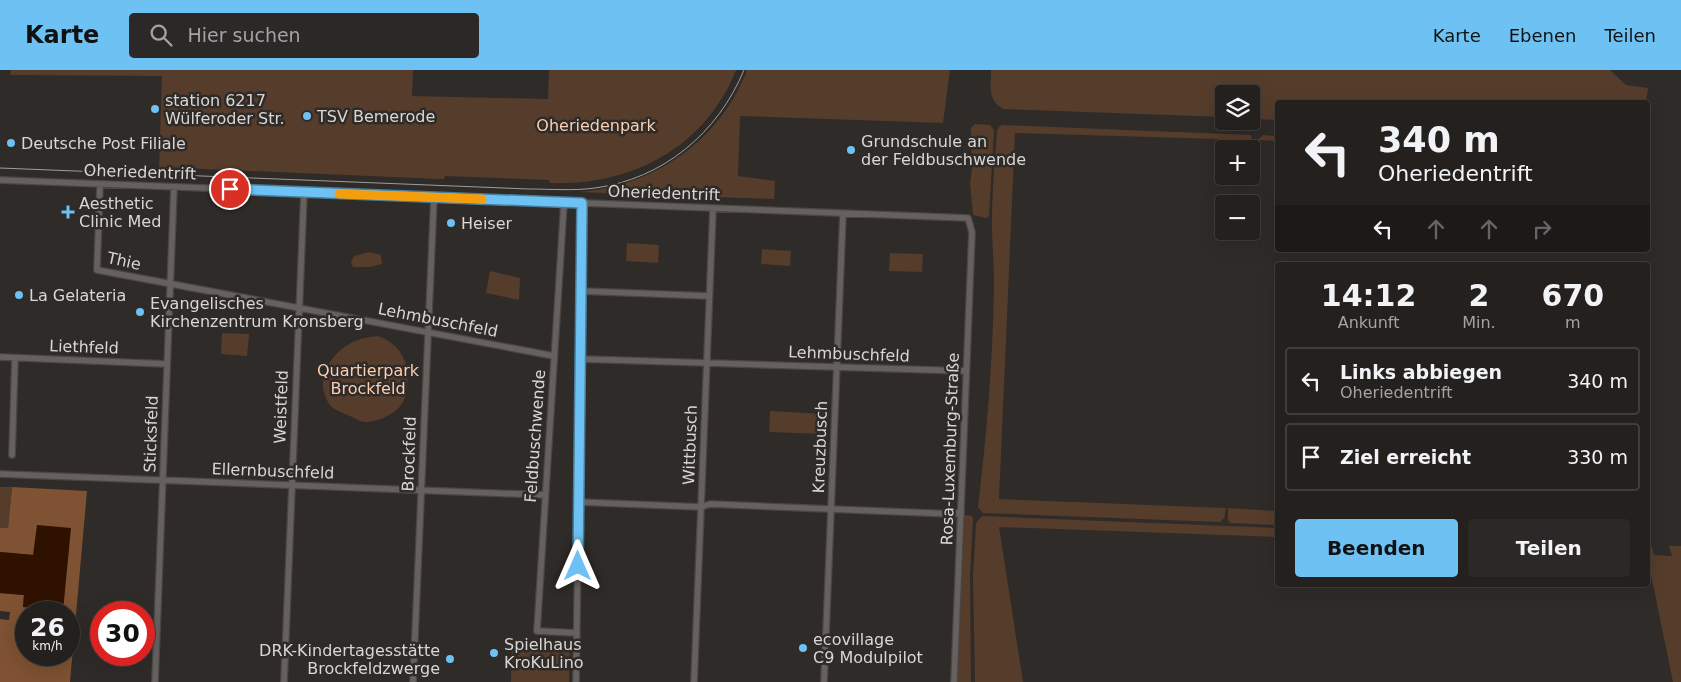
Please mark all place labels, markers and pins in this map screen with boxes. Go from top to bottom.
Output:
place label: station 6217 Wülferoder Str. [165,91,285,128]
marker: station 6217 Wülferoder Str. [149,103,161,115]
place label: TSV Bemerode [316,107,435,126]
marker: TSV Bemerode [301,110,313,122]
place label: Grundschule an der Feldbuschwende [861,132,1026,169]
place label: Deutsche Post Filiale [21,134,186,153]
marker: Deutsche Post Filiale [5,137,17,149]
marker: Grundschule an der Feldbuschwende [845,144,857,156]
pin [209,168,251,210]
place label: Aesthetic Clinic Med [79,194,161,231]
marker: Aesthetic Clinic Med [61,205,75,219]
place label: Heiser [461,214,513,233]
marker: Heiser [445,217,457,229]
place label: La Gelateria [29,286,126,305]
marker: La Gelateria [13,289,25,301]
place label: Evangelisches Kirchenzentrum Kronsberg [150,294,364,331]
marker: Evangelisches Kirchenzentrum Kronsberg [134,306,146,318]
place label: ecovillage C9 Modulpilot [813,630,923,667]
place label: Spielhaus KroKuLino [504,635,584,672]
place label: DRK-Kindertagesstätte Brockfeldzwerge [259,641,440,678]
marker: ecovillage C9 Modulpilot [797,642,809,654]
marker: Spielhaus KroKuLino [488,647,500,659]
marker: DRK-Kindertagesstätte Brockfeldzwerge [444,653,456,665]

